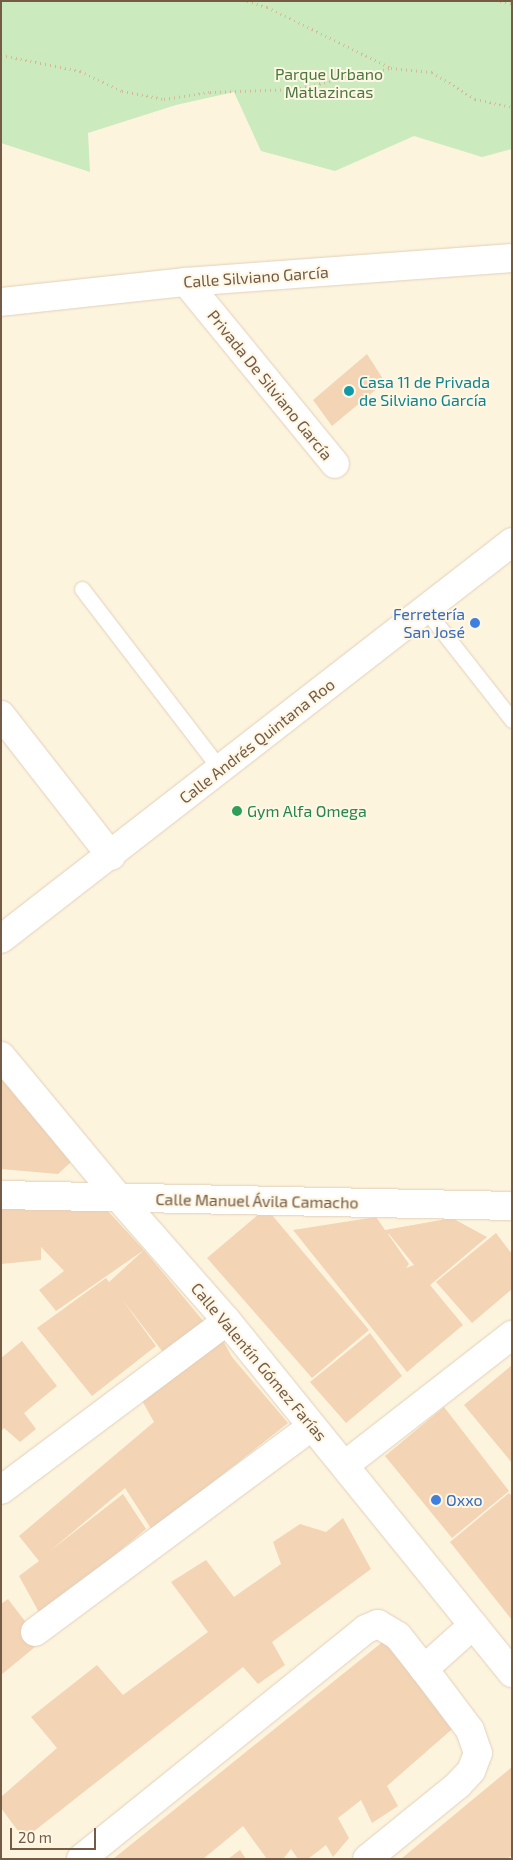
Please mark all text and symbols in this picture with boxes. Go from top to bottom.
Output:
park label: Parque Urbano Matlazincas [275,64,383,102]
street label: Calle Silviano García [183,262,329,292]
street label: Privada De Silviano García [204,306,336,464]
place label: Casa 11 de Privada de Silviano García [359,372,490,410]
marker: Casa 11 de Privada de Silviano García [343,385,355,397]
place label: Ferretería San José [393,604,465,642]
marker: Ferretería San José [469,617,481,629]
street label: Calle Andrés Quintana Roo [175,674,339,808]
place label: Gym Alfa Omega [247,801,367,821]
marker: Gym Alfa Omega [231,805,243,817]
street label: Calle Manuel Ávila Camacho [155,1190,359,1212]
street label: Calle Valentín Gómez Farías [187,1279,331,1445]
place label: Oxxo [446,1490,482,1510]
marker: Oxxo [430,1494,442,1506]
scale bar [12,1818,99,1850]
text: 20 m [18,1828,52,1846]

